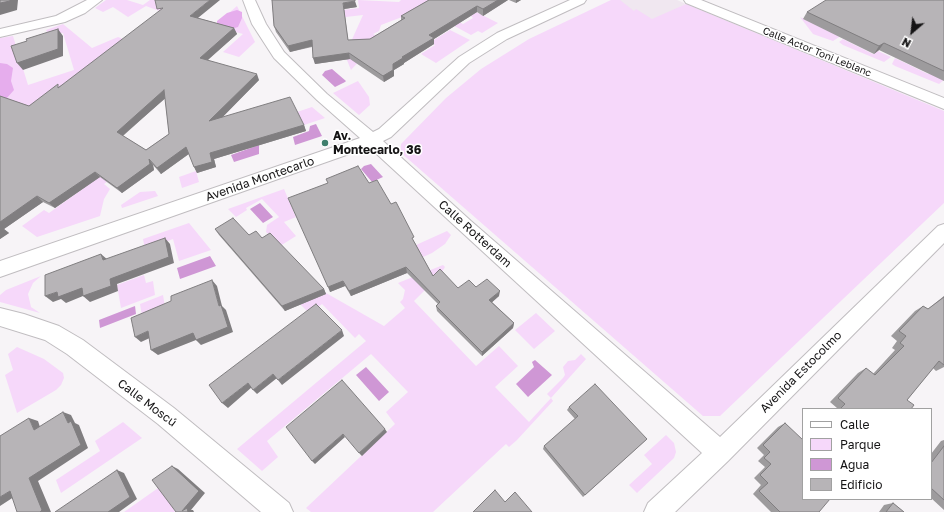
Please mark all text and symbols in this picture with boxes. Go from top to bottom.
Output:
north arrow [892,12,932,52]
street label: Calle Actor Toni Leblanc [761,25,873,79]
text: N [899,35,913,51]
place label: Av. Montecarlo, 36 [333,129,421,157]
marker: Av. Montecarlo, 36 [320,138,330,148]
street label: Avenida Montecarlo [204,154,316,204]
street label: Calle Rotterdam [435,197,515,271]
street label: Avenida Estocolmo [757,328,845,416]
street label: Calle Moscú [115,376,179,430]
legend [802,408,932,500]
text: Calle [840,417,869,432]
text: Parque [840,437,881,452]
text: Agua [840,457,869,472]
text: Edificio [840,477,882,492]

